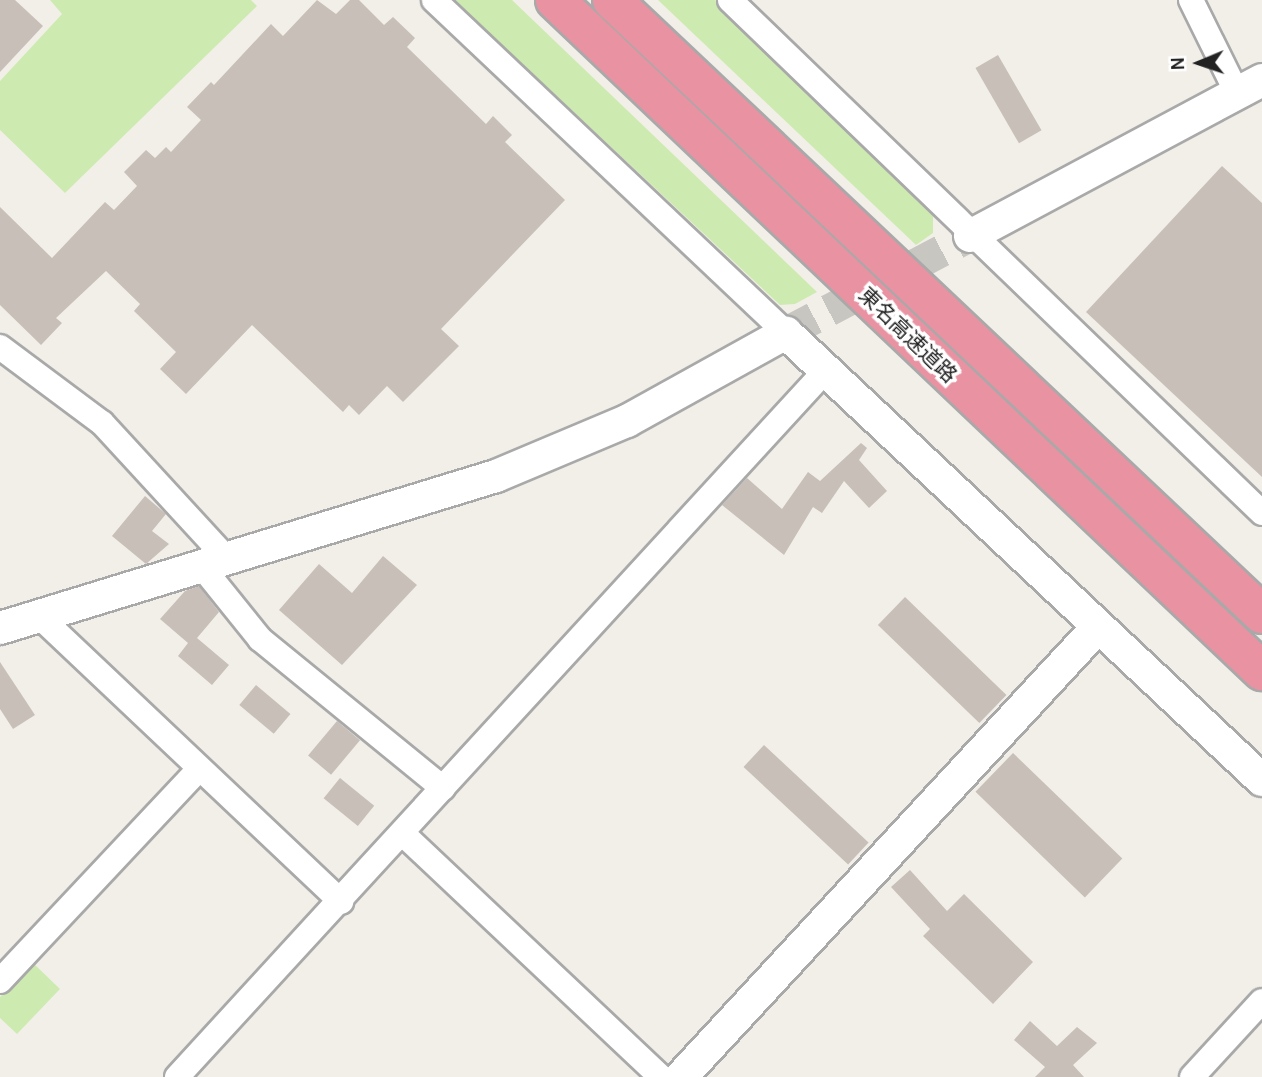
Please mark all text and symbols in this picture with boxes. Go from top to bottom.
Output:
north arrow [1164,28,1234,98]
text: N [1167,57,1189,71]
street label: 東名高速道路 [854,282,962,388]

